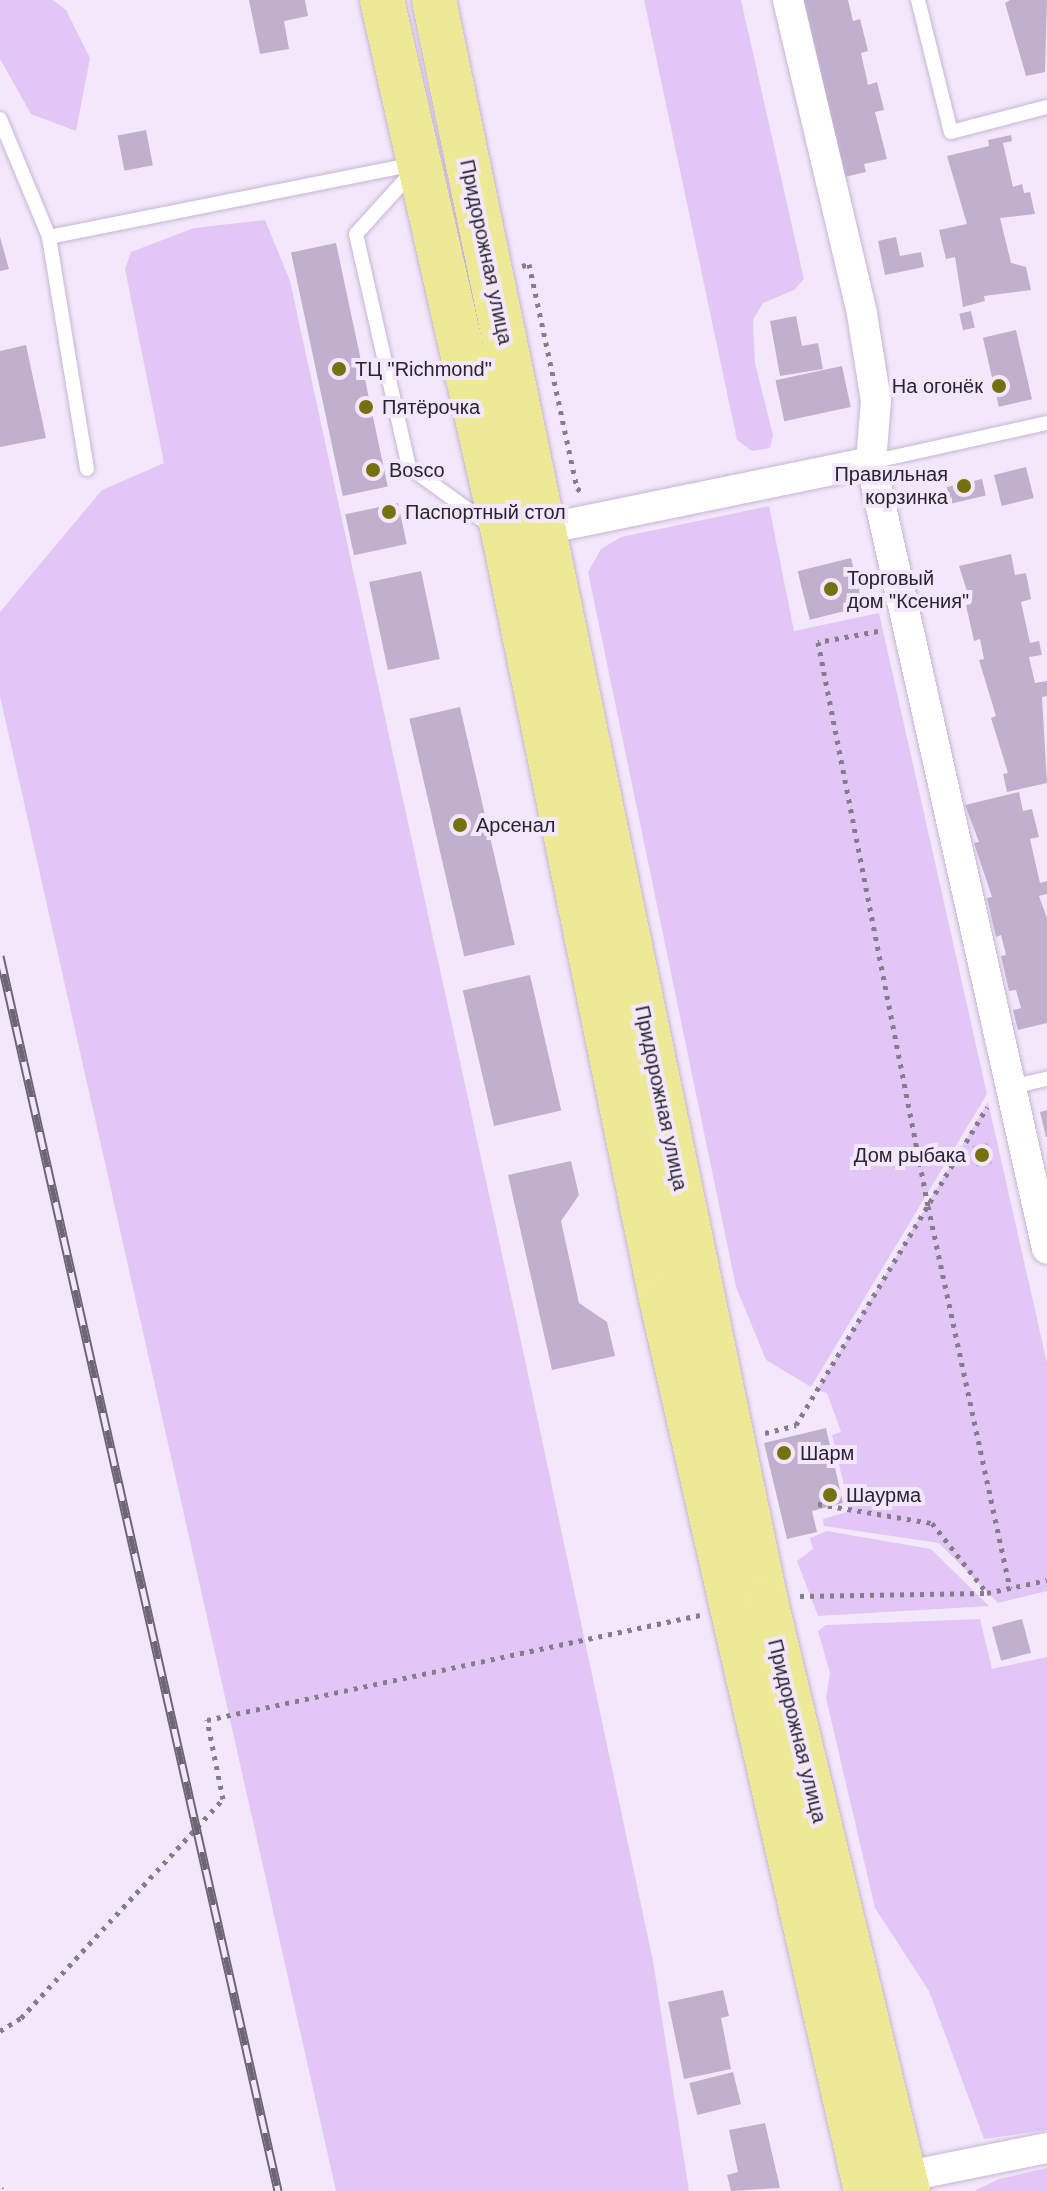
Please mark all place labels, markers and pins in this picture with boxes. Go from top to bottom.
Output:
place label: ТЦ "Richmond" [355,357,492,381]
marker: ТЦ "Richmond" [330,360,348,378]
place label: На огонёк [892,374,983,398]
marker: На огонёк [990,377,1008,395]
place label: Пятёрочка [382,395,480,419]
marker: Пятёрочка [357,398,375,416]
place label: Bosco [389,458,445,482]
marker: Bosco [364,461,382,479]
place label: Правильная корзинка [834,462,948,509]
marker: Правильная корзинка [955,477,973,495]
place label: Паспортный стол [405,500,566,524]
marker: Паспортный стол [380,503,398,521]
place label: Торговый дом "Ксения" [847,566,969,613]
marker: Торговый дом "Ксения" [822,580,840,598]
place label: Арсенал [476,813,555,837]
marker: Арсенал [451,816,469,834]
place label: Дом рыбака [854,1143,966,1167]
marker: Дом рыбака [973,1146,991,1164]
place label: Шарм [800,1441,854,1465]
marker: Шарм [775,1444,793,1462]
place label: Шаурма [846,1483,921,1507]
marker: Шаурма [821,1486,839,1504]

